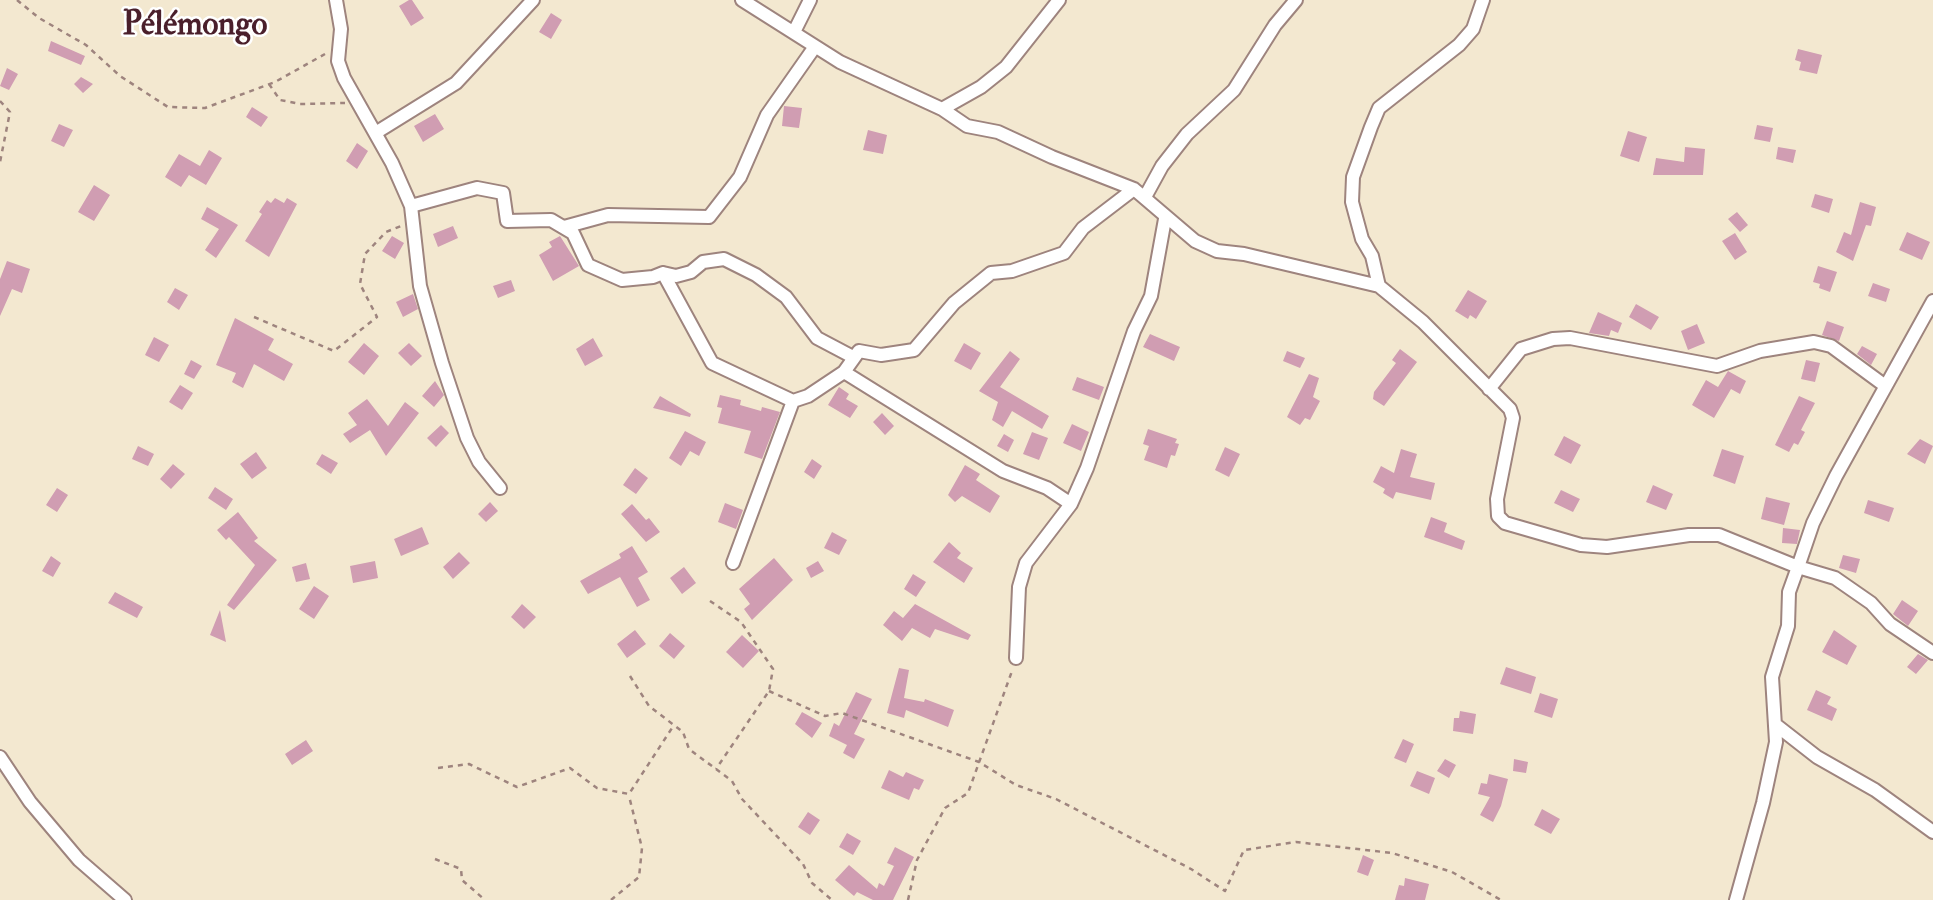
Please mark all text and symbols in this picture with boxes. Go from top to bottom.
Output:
district label: Pélémongo [123,7,267,47]

